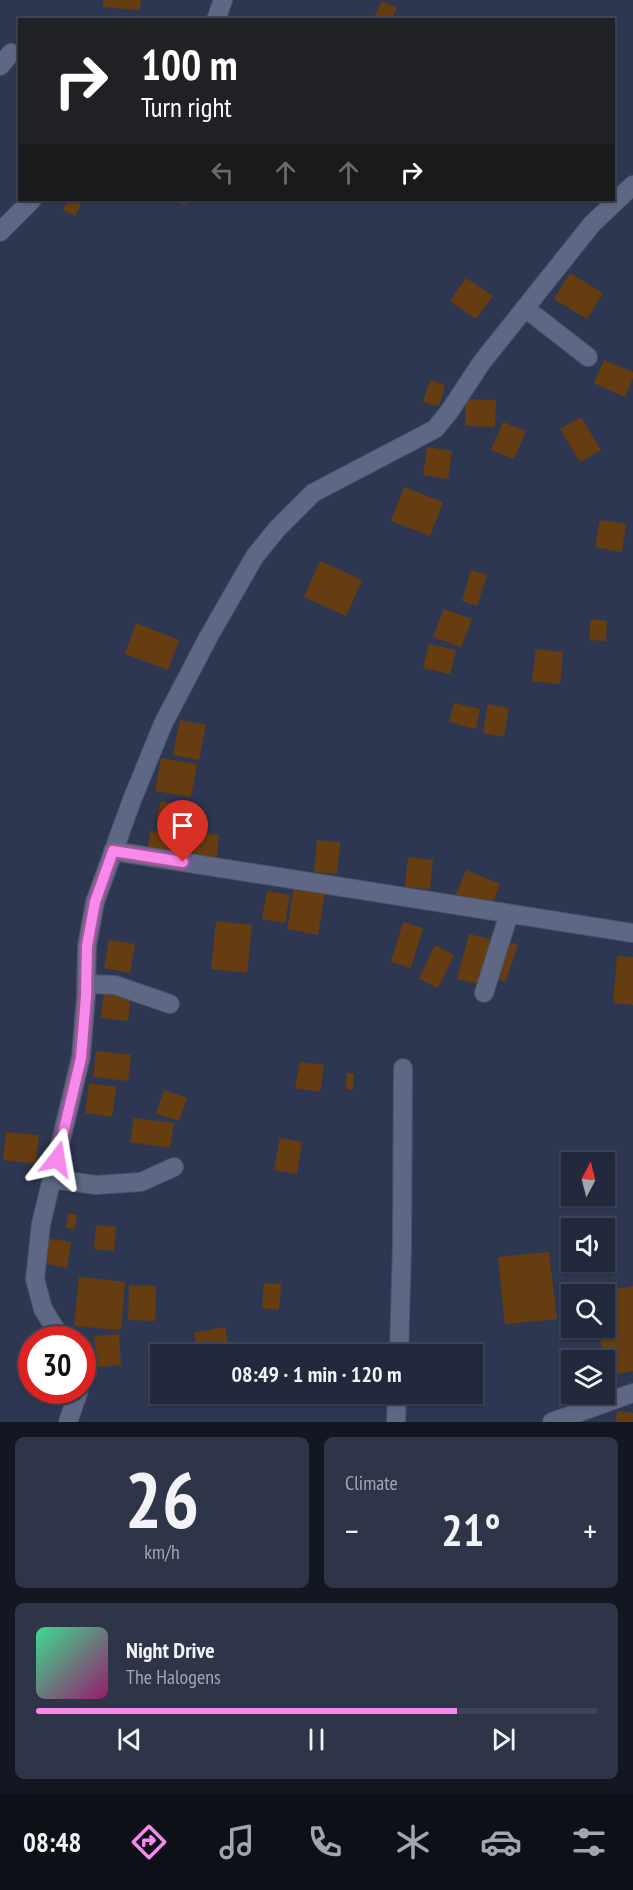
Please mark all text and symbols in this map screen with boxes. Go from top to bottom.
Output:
text: 100 m [141,37,238,92]
icon: right [42,42,120,120]
text: Turn right [141,90,232,124]
icon: left [206,156,239,189]
icon: ahead [269,156,302,189]
icon: ahead [332,156,365,189]
icon: right [395,156,428,189]
pin [157,800,208,862]
icon: arrive [166,809,199,842]
position arrow [25,1127,89,1191]
north arrow [561,1152,615,1206]
map controls [561,1152,615,1404]
button: sound [561,1218,615,1272]
button: search [561,1284,615,1338]
speed limit sign: 30 [18,1326,96,1404]
button: layers [561,1350,615,1404]
text: 08:49 · 1 min · 120 m [231,1360,402,1388]
text: 26 [125,1449,199,1550]
text: Climate [345,1470,398,1496]
text: 21° [441,1500,501,1558]
text: − [345,1509,359,1552]
text: + [583,1509,597,1552]
text: km/h [144,1539,180,1565]
text: Night Drive [126,1636,215,1664]
text: The Halogens [126,1664,221,1690]
icon: previous [113,1723,146,1756]
icon: pause [300,1723,333,1756]
icon: next [487,1723,520,1756]
icon: directions [128,1821,170,1863]
icon: music [216,1821,258,1863]
icon: phone [304,1821,346,1863]
icon: climate [392,1821,434,1863]
icon: car [480,1821,522,1863]
icon: filters [568,1821,610,1863]
text: 08:48 [23,1825,81,1859]

